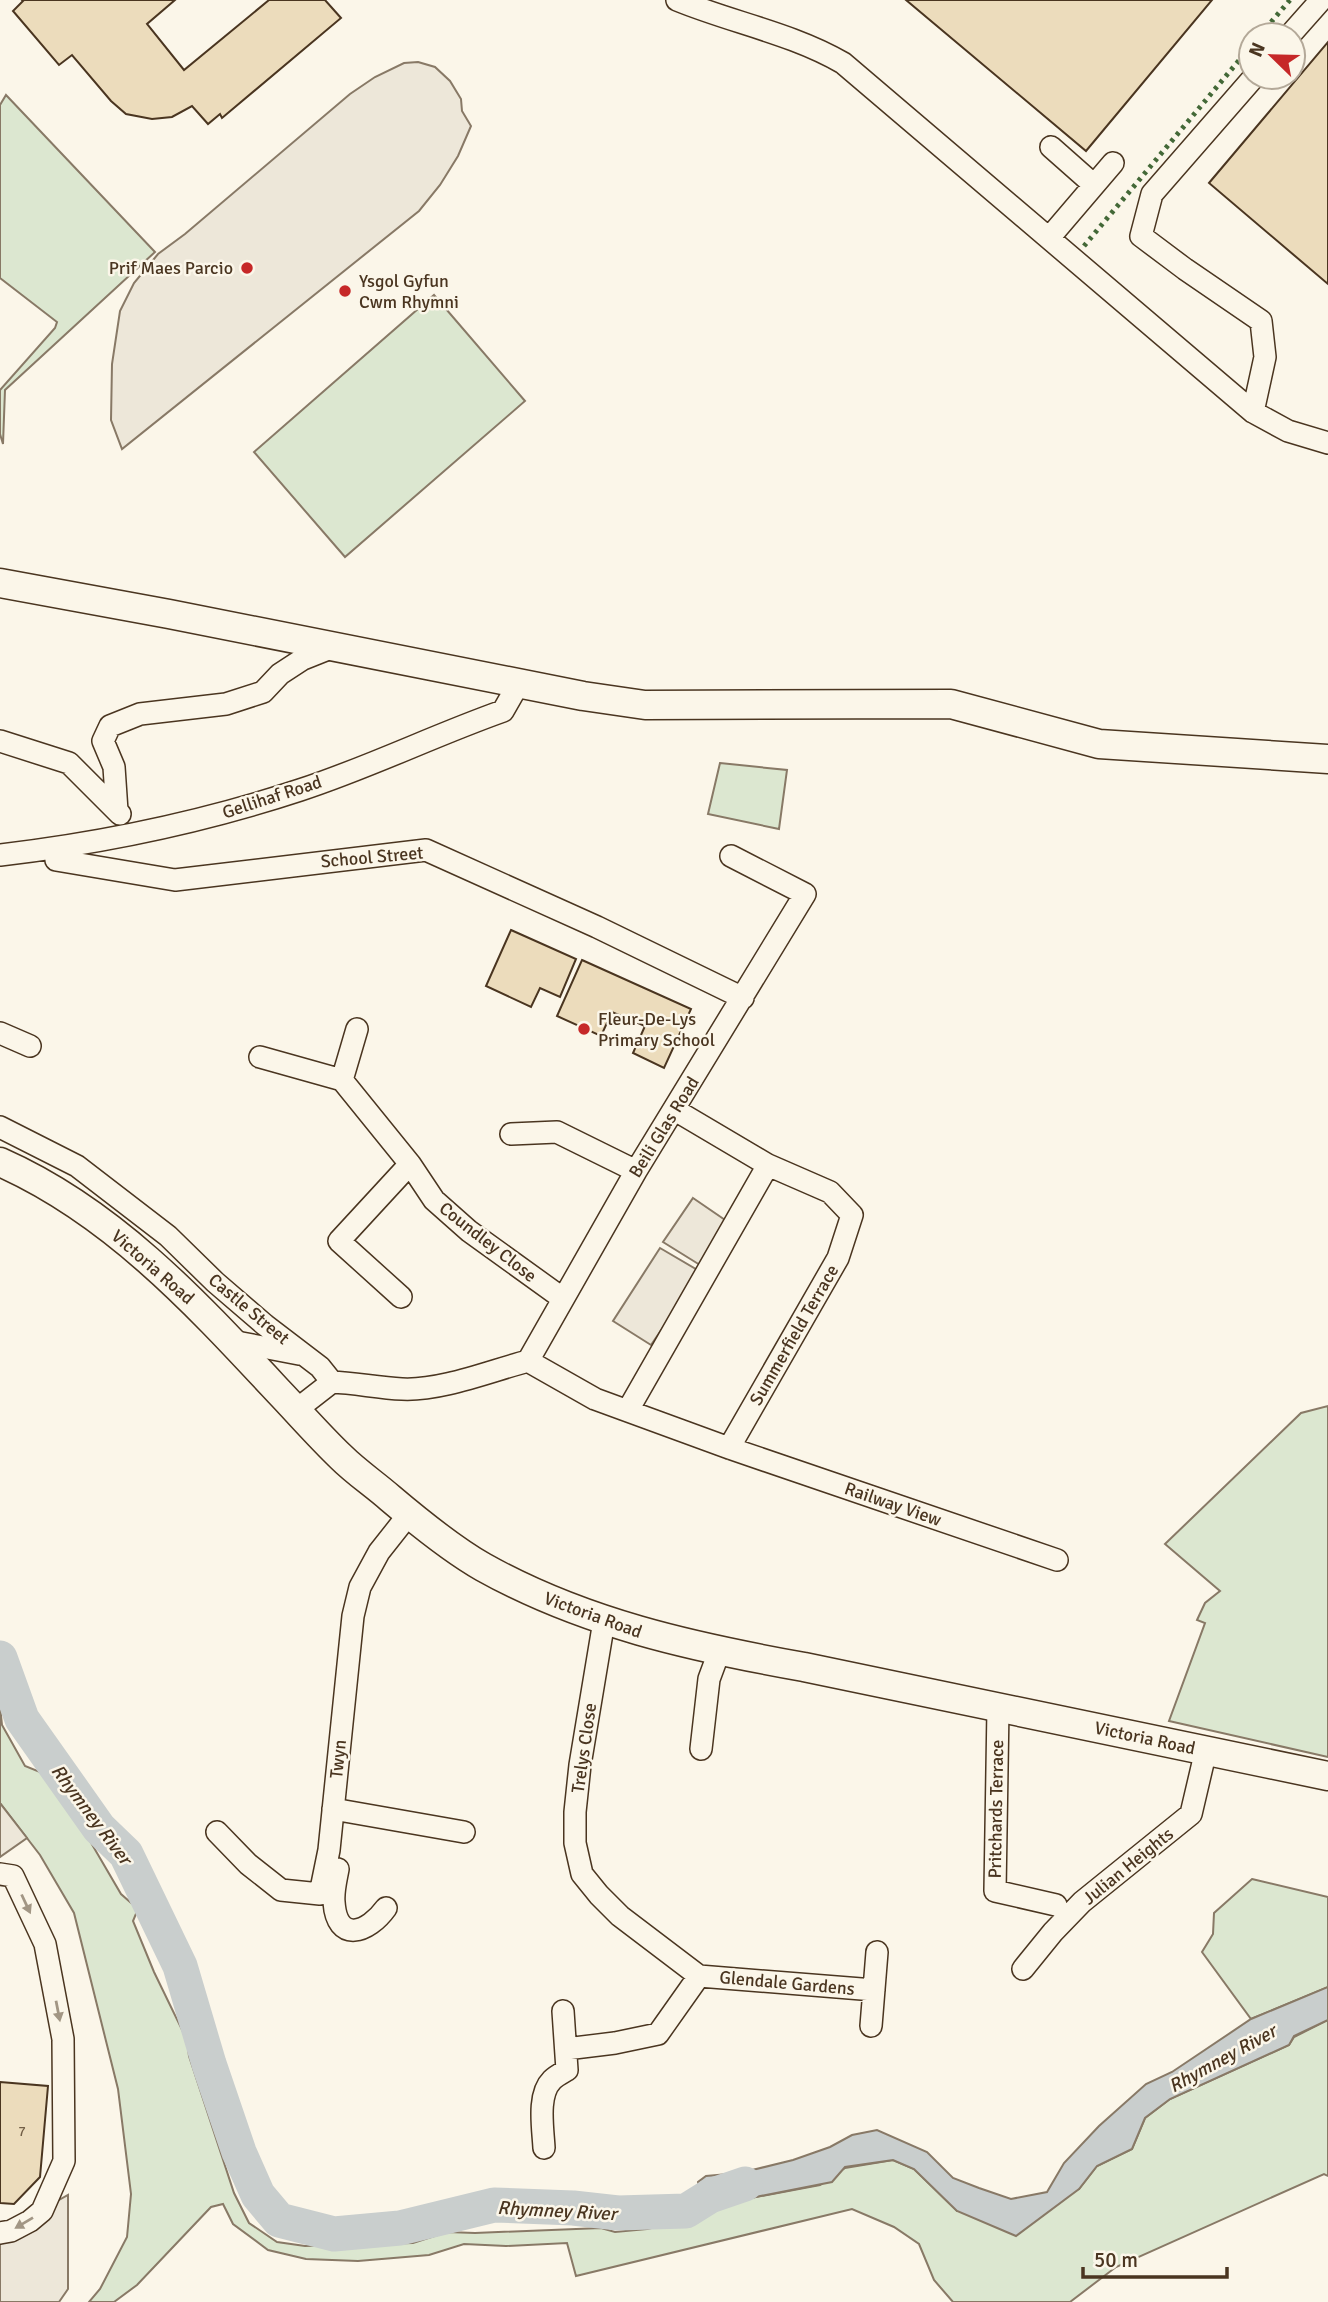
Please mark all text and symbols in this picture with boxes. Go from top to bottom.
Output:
north arrow [1237,21,1307,91]
text: N [1244,39,1271,61]
place label: Prif Maes Parcio [109,257,233,279]
marker: Prif Maes Parcio [239,260,255,276]
place label: Ysgol Gyfun Cwm Rhymni [359,270,459,313]
marker: Ysgol Gyfun Cwm Rhymni [337,283,353,299]
street label: Gellihaf Road [220,771,324,823]
street label: School Street [320,842,424,872]
place label: Fleur-De-Lys Primary School [598,1008,715,1051]
marker: Fleur-De-Lys Primary School [576,1021,592,1037]
street label: Beili Glas Road [624,1072,704,1182]
street label: Coundley Close [435,1197,541,1287]
street label: Victoria Road [107,1225,199,1309]
street label: Summerfield Terrace [745,1261,843,1409]
street label: Castle Street [204,1269,294,1349]
street label: Railway View [842,1477,944,1531]
street label: Victoria Road [541,1587,645,1643]
street label: Trelys Close [567,1702,601,1794]
street label: Victoria Road [1093,1717,1197,1759]
street label: Twyn [325,1739,351,1779]
street label: Pritchards Terrace [984,1739,1008,1879]
water label: Rhymney River [46,1760,139,1872]
street label: Julian Heights [1078,1823,1178,1909]
one-way arrow [20,1894,32,1914]
street label: Glendale Gardens [718,1966,856,2000]
one-way arrow [53,2000,64,2022]
water label: Rhymney River [1164,2018,1283,2098]
house number: 7 [18,2123,26,2140]
water label: Rhymney River [497,2196,620,2226]
one-way arrow [14,2217,33,2230]
scale bar [1083,2236,1226,2280]
text: 50 m [1094,2247,1138,2273]

